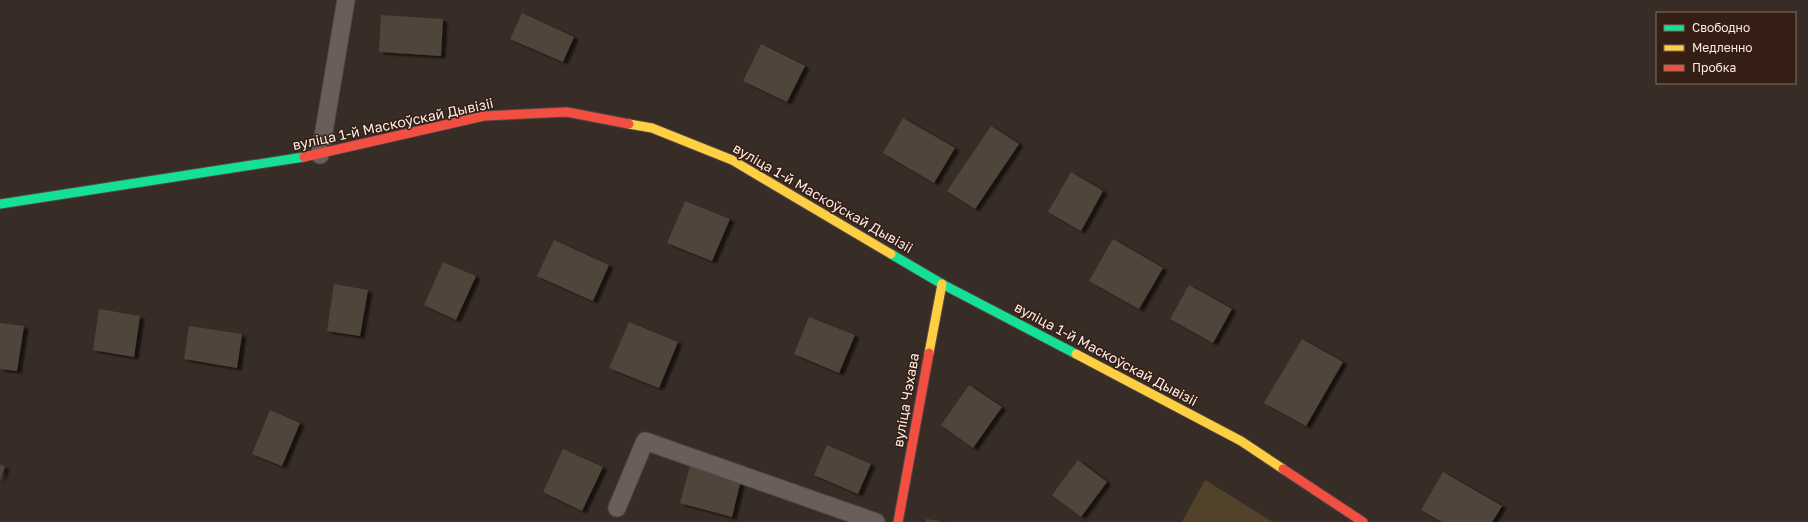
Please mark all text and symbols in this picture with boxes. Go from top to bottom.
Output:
legend [1656,12,1796,84]
text: Свободно [1692,20,1750,35]
text: Медленно [1692,40,1752,55]
text: Пробка [1692,60,1736,75]
street label: вуліца 1-й Маскоўскай Дывізіі [291,94,495,153]
street label: вуліца 1-й Маскоўскай Дывізіі [730,139,916,256]
street label: вуліца 1-й Маскоўскай Дывізіі [1012,298,1201,409]
street label: вуліца Чэхава [889,351,922,448]

